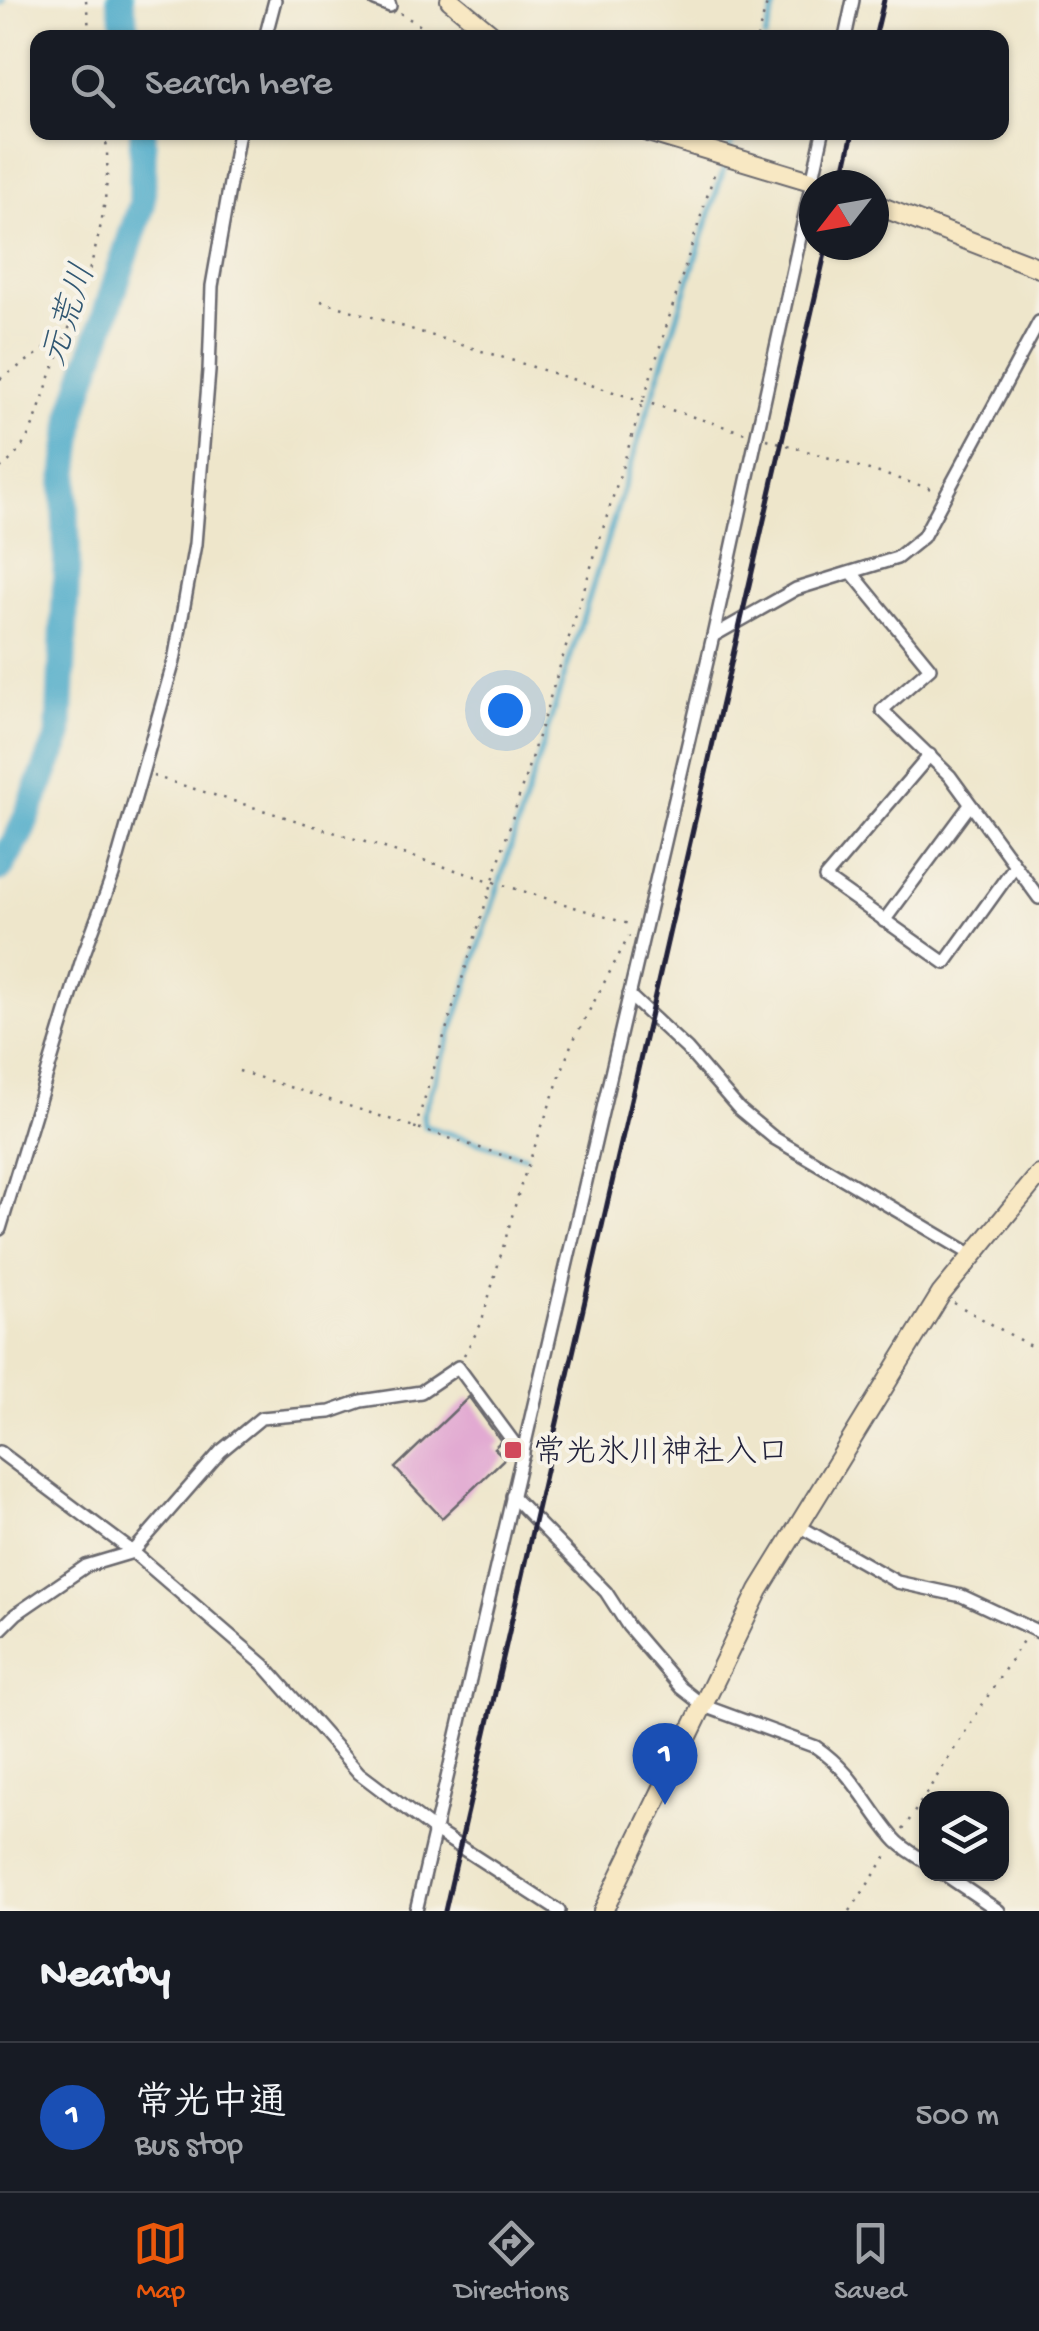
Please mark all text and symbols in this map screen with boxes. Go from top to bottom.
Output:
search box [30,30,1009,140]
icon: search [65,58,120,113]
text: Search here [145,63,332,107]
north arrow [799,170,889,260]
water label: 元荒川 [35,259,107,372]
your location [480,685,531,736]
place label: 常光氷川神社入口 [533,1435,789,1474]
marker: 常光氷川神社入口 [502,1439,524,1461]
pin: 1 [632,1722,698,1805]
map controls [919,1791,1009,1881]
button: layers [919,1791,1009,1881]
text: Nearby [40,1952,170,2001]
text: 常光中通 [135,2084,287,2128]
text: 1 [66,2098,79,2136]
text: 500 m [916,2098,999,2136]
text: Bus stop [135,2128,243,2166]
tab: Map [133,2216,188,2309]
tab: Directions [454,2216,568,2309]
tab: Saved [834,2216,906,2309]

